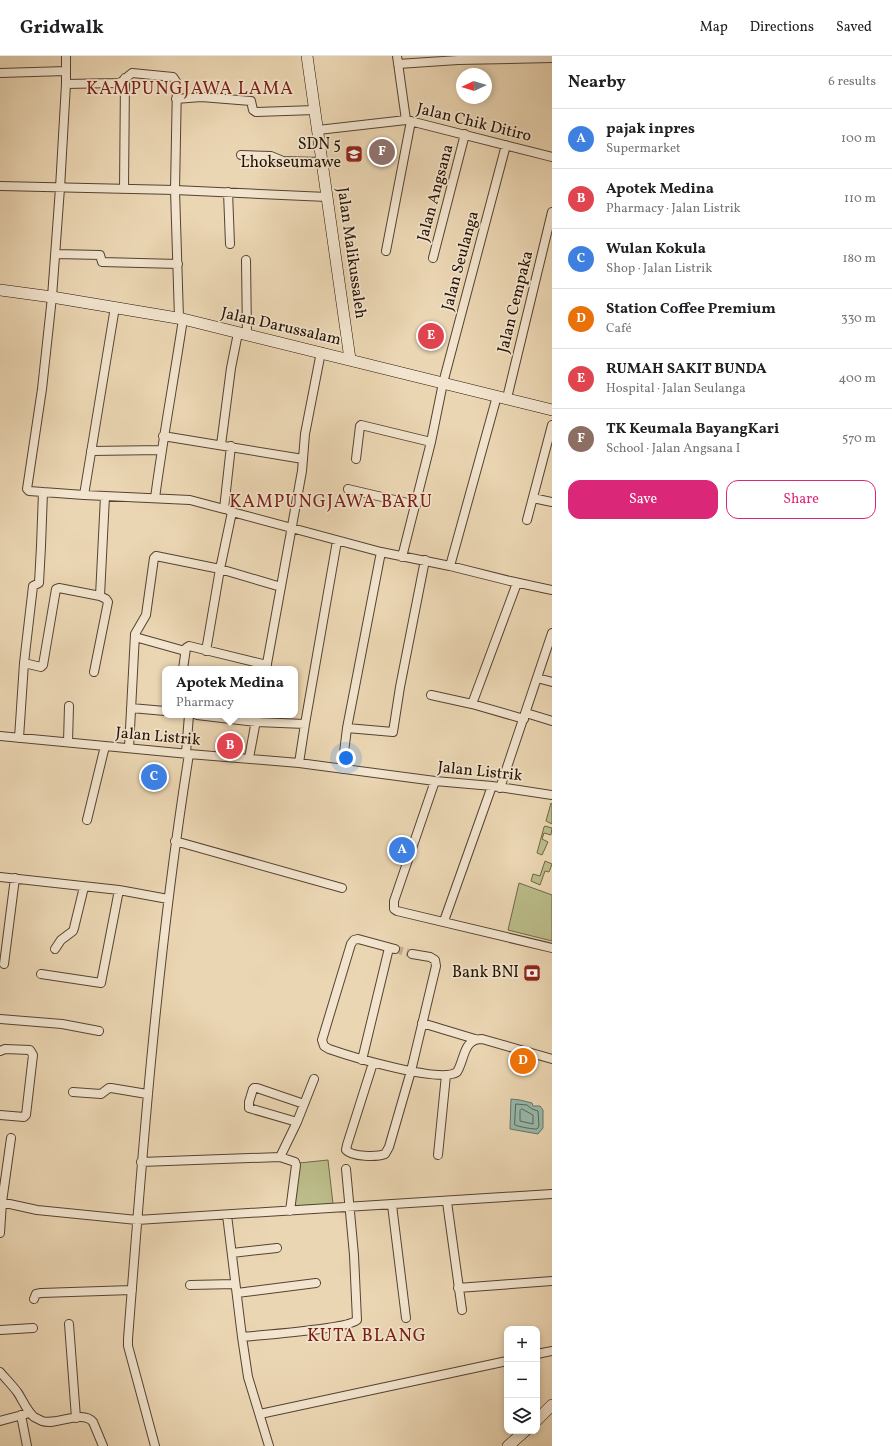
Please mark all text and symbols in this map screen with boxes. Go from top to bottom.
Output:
text: Gridwalk [20,15,104,41]
text: Map [700,18,728,37]
text: Directions [750,18,814,37]
text: Saved [836,18,872,37]
north arrow [456,68,492,104]
text: Nearby [568,71,626,94]
text: 6 results [828,73,876,91]
district label: KAMPUNGJAWA LAMA [86,77,294,102]
street label: Jalan Chik Ditiro [414,98,534,148]
text: pajak inpres [606,119,695,140]
text: A [576,130,586,148]
text: 100 m [841,130,876,148]
place label: SDN 5 Lhokseumawe [241,134,341,174]
pin: F [369,137,395,167]
text: Supermarket [606,140,681,158]
street label: Jalan Angsana [412,142,460,244]
school or university icon: SDN 5 Lhokseumawe [344,144,364,164]
text: Apotek Medina [606,179,714,200]
street label: Jalan Malikussaleh [331,186,371,320]
text: B [577,190,585,208]
text: 110 m [844,190,876,208]
text: Pharmacy · Jalan Listrik [606,200,741,218]
street label: Jalan Seulanga [437,209,485,313]
text: Wulan Kokula [606,239,706,260]
street label: Jalan Cempaka [493,248,539,355]
text: C [577,250,585,268]
text: 180 m [842,250,876,268]
text: Shop · Jalan Listrik [606,260,712,278]
text: Station Coffee Premium [606,299,776,320]
street label: Jalan Darussalam [219,302,343,352]
text: D [576,310,586,328]
text: 330 m [841,310,876,328]
text: Café [606,320,632,338]
pin: E [418,321,444,351]
text: RUMAH SAKIT BUNDA [606,359,767,380]
text: E [577,370,585,388]
text: 400 m [839,370,876,388]
text: Hospital · Jalan Seulanga [606,380,746,398]
text: TK Keumala BayangKari [606,419,779,440]
text: F [577,430,585,448]
text: 570 m [842,430,876,448]
text: School · Jalan Angsana I [606,440,740,458]
button: Save [568,480,718,519]
button: Share [726,480,876,519]
district label: KAMPUNGJAWA BARU [229,490,433,515]
popup [162,666,298,718]
text: Apotek Medina [176,673,284,694]
text: Pharmacy [176,694,234,712]
street label: Jalan Listrik [115,722,202,752]
pin: B [217,731,243,761]
your location [336,748,356,768]
street label: Jalan Listrik [436,757,524,787]
pin: C [141,762,167,792]
pin: A [389,835,415,865]
place label: Bank BNI [452,962,519,984]
bank icon: Bank BNI [522,963,542,983]
pin: D [510,1046,536,1076]
district label: KUTA BLANG [307,1324,427,1349]
map controls [504,1326,540,1434]
button: + [504,1326,540,1362]
button: − [504,1362,540,1398]
button: layers [504,1398,540,1434]

